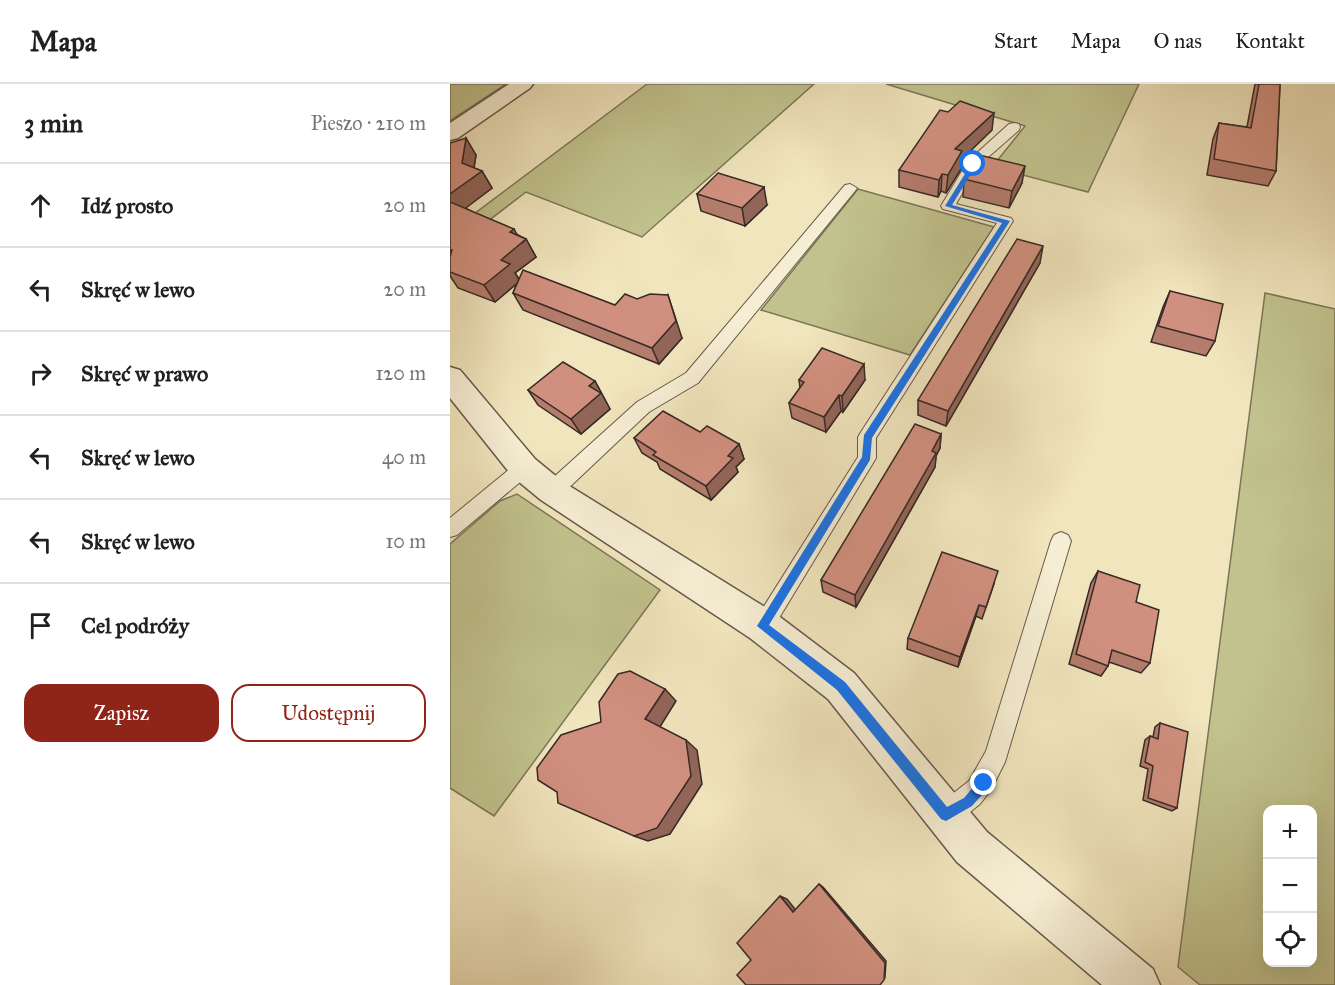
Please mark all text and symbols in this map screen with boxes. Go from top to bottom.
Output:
text: Mapa [30,24,97,59]
text: Start [994,28,1038,54]
text: Mapa [1071,28,1121,54]
text: O nas [1154,28,1202,54]
text: Kontakt [1235,28,1305,54]
text: 3 min [24,107,83,139]
text: Pieszo · 210 m [311,111,426,135]
route start [959,150,985,176]
icon: ahead [24,189,57,222]
text: Idź prosto [81,192,173,219]
text: 20 m [383,193,426,217]
icon: left [24,273,57,306]
text: Skręć w lewo [81,276,195,303]
text: 20 m [383,277,426,301]
icon: right [24,357,57,390]
text: Skręć w prawo [81,360,208,387]
text: 120 m [375,361,426,385]
icon: left [24,441,57,474]
text: Skręć w lewo [81,444,195,471]
text: 40 m [382,445,426,469]
icon: left [24,525,57,558]
text: Skręć w lewo [81,528,195,555]
text: 10 m [385,529,426,553]
icon: arrive [24,609,57,642]
text: Cel podróży [81,612,189,639]
button: Zapisz [24,684,219,742]
button: Udostępnij [231,684,426,742]
route end [970,769,996,795]
map controls [1263,805,1317,967]
button: + [1263,805,1317,859]
button: − [1263,859,1317,913]
button: locate [1263,913,1317,967]

